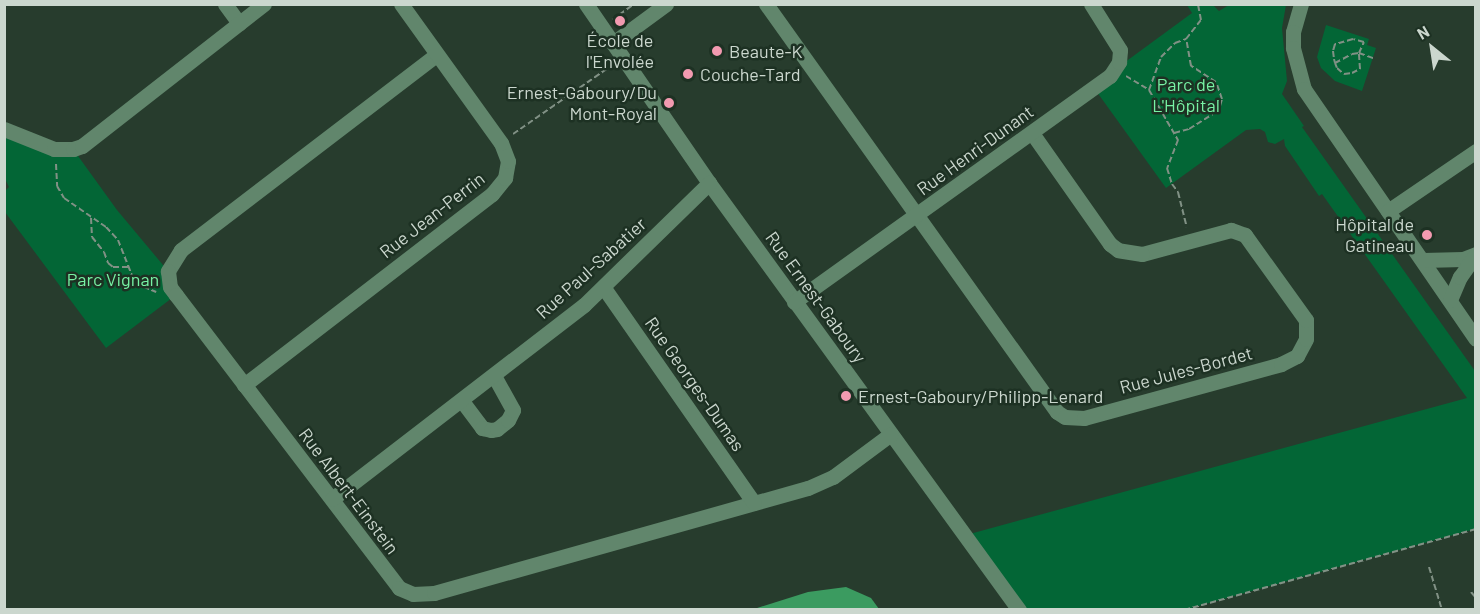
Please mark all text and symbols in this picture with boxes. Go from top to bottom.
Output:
marker: École de l'Envolée [613,14,627,28]
north arrow [1402,18,1462,78]
text: N [1413,21,1432,43]
place label: École de l'Envolée [586,30,654,72]
place label: Beaute-K [729,40,803,62]
marker: Beaute-K [710,44,724,58]
place label: Couche-Tard [700,63,800,85]
marker: Couche-Tard [681,67,695,81]
park label: Parc de L'Hôpital [1152,74,1220,116]
place label: Ernest-Gaboury/Du Mont-Royal [507,82,657,124]
marker: Ernest-Gaboury/Du Mont-Royal [662,96,676,110]
street label: Rue Henri-Dunant [912,100,1038,200]
street label: Rue Jean-Perrin [375,167,489,263]
street label: Rue Paul-Sabatier [532,213,650,323]
place label: Hôpital de Gatineau [1335,214,1414,256]
marker: Hôpital de Gatineau [1418,226,1436,244]
street label: Rue Ernest-Gaboury [761,227,871,367]
park label: Parc Vignan [67,268,159,290]
street label: Rue Georges-Dumas [641,313,749,455]
street label: Rue Jules-Bordet [1117,342,1255,398]
place label: Ernest-Gaboury/Philipp-Lenard [858,385,1103,407]
marker: Ernest-Gaboury/Philipp-Lenard [839,389,853,403]
street label: Rue Albert-Einstein [295,424,403,558]

